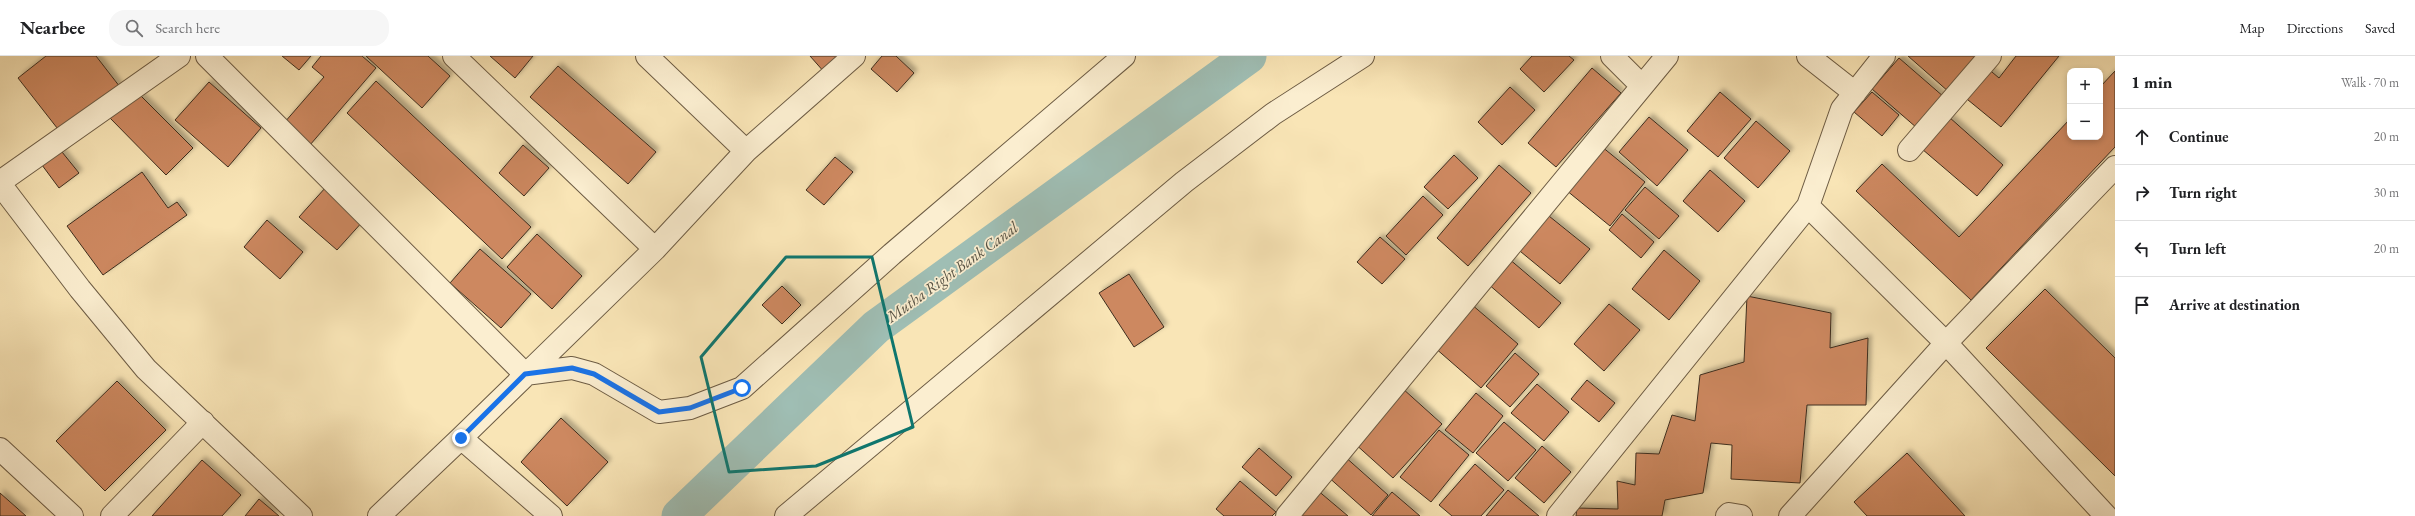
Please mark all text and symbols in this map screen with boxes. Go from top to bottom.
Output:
search box [109,10,389,46]
text: Nearbee [20,15,85,40]
icon: search [123,17,145,39]
text: Search here [155,18,220,37]
text: Map [2239,19,2265,37]
text: Directions [2287,19,2343,37]
text: Saved [2365,19,2395,37]
map controls [2067,68,2103,140]
button: + [2067,68,2103,104]
text: 1 min [2131,71,2172,93]
text: Walk · 70 m [2341,74,2399,91]
button: − [2067,104,2103,140]
icon: ahead [2131,126,2153,148]
text: Continue [2169,127,2229,146]
text: 20 m [2374,128,2399,145]
icon: right [2131,182,2153,204]
text: Turn right [2169,183,2237,202]
text: 30 m [2374,184,2399,201]
water label: Mutha Right Bank Canal [881,217,1023,328]
icon: left [2131,238,2153,260]
text: Turn left [2169,239,2226,258]
text: 20 m [2374,240,2399,257]
icon: arrive [2131,294,2153,316]
text: Arrive at destination [2169,295,2300,314]
route start [733,379,751,397]
route end [452,429,470,447]

